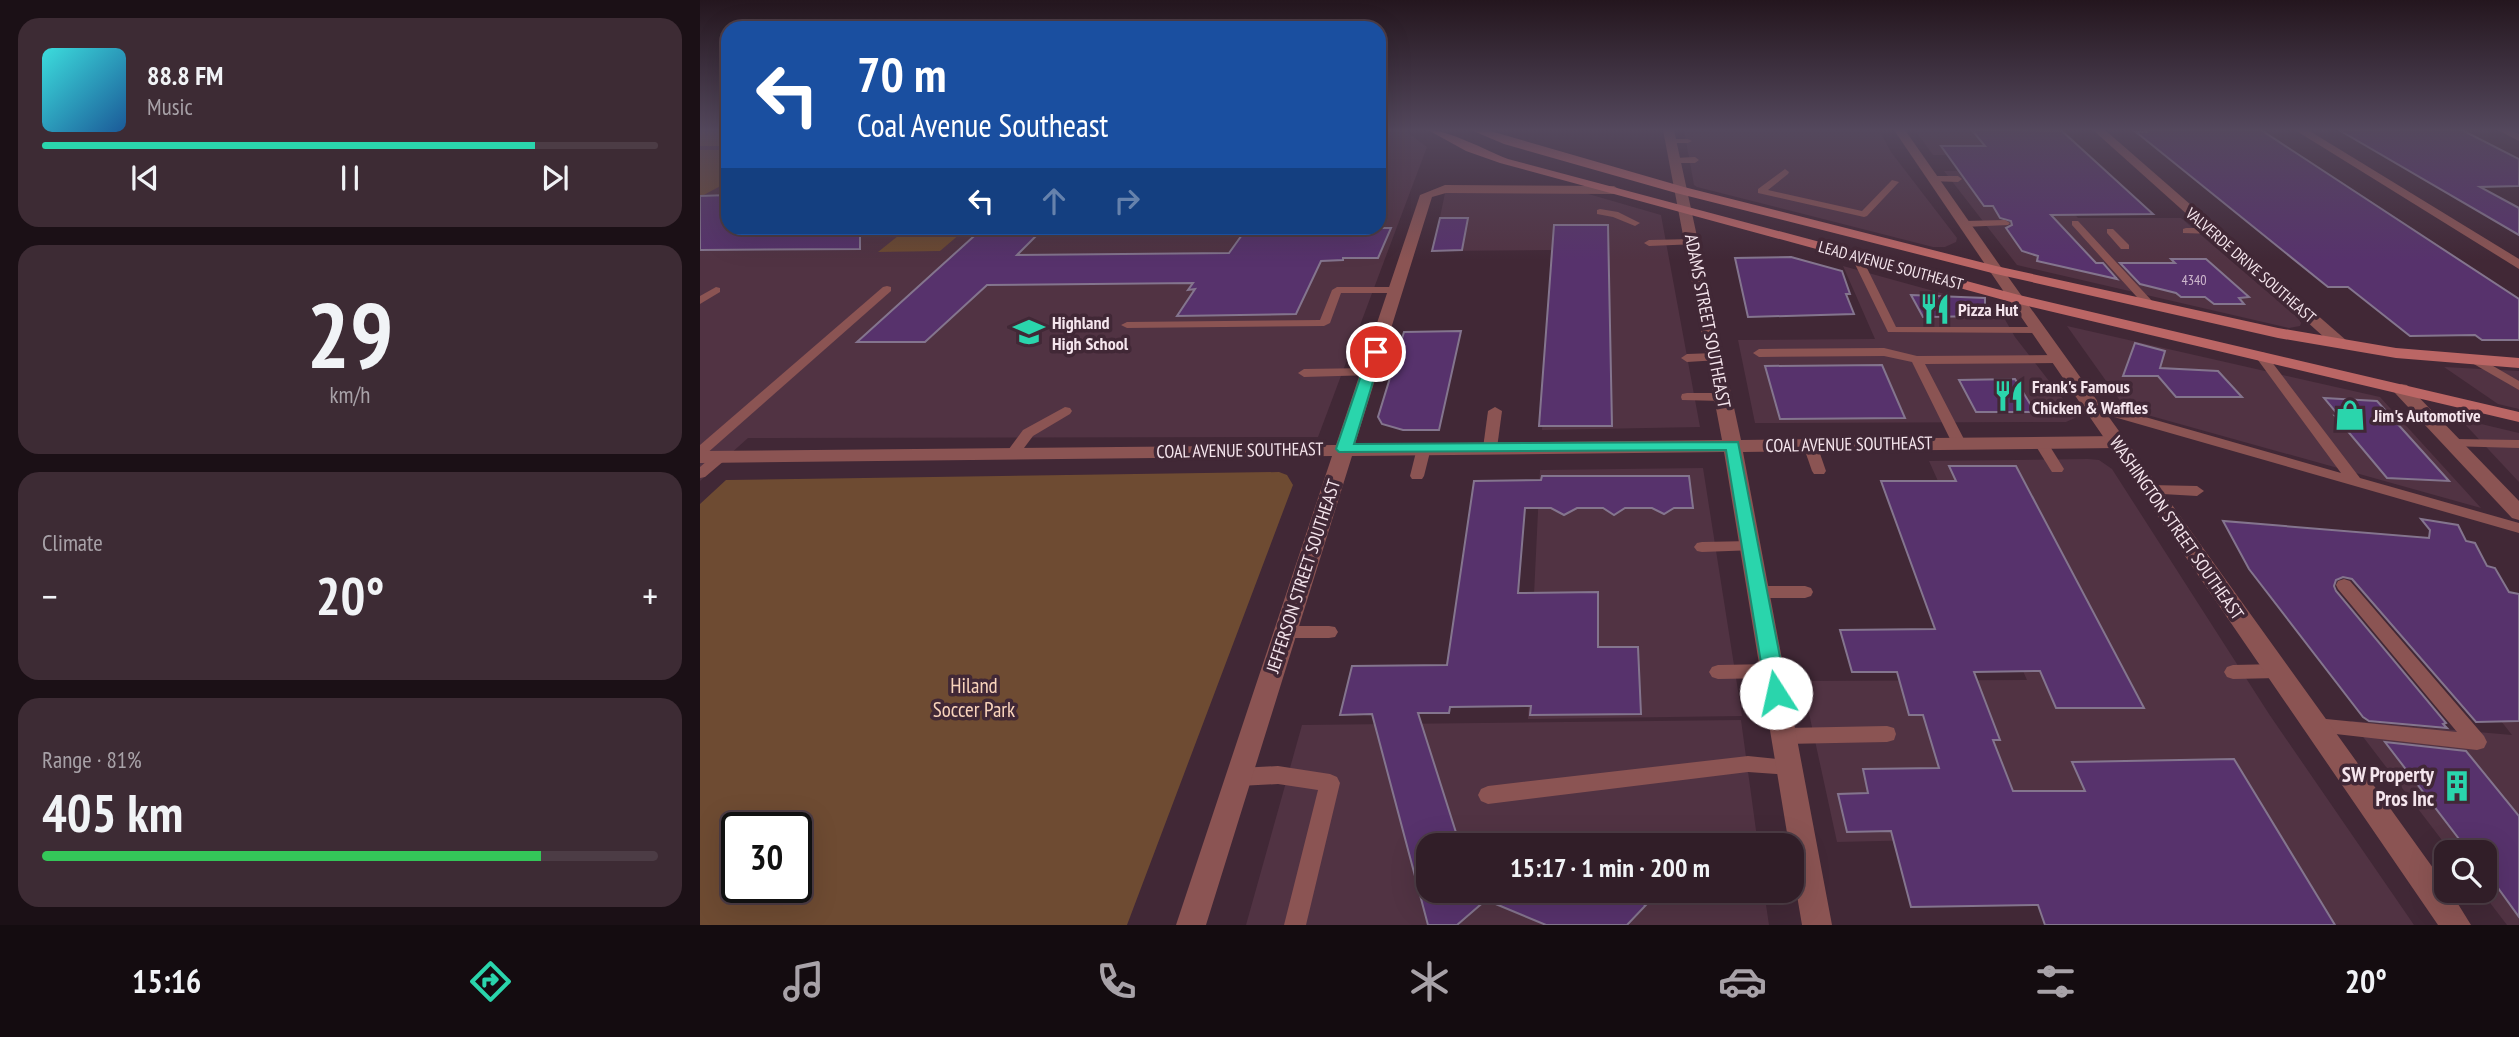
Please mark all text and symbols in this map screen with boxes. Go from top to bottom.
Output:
text: 70 m [857,42,946,106]
icon: left [742,49,833,140]
text: 88.8 FM [147,59,223,92]
text: Music [147,92,193,121]
text: Coal Avenue Southeast [857,104,1108,146]
icon: previous [126,159,164,197]
icon: pause [331,159,369,197]
icon: next [536,159,574,197]
icon: left [962,182,1000,220]
icon: ahead [1035,182,1073,220]
icon: right [1108,182,1146,220]
street label: VALVERDE DRIVE SOUTHEAST [2181,202,2320,327]
street label: ADAMS STREET SOUTHEAST [1680,232,1736,410]
street label: LEAD AVENUE SOUTHEAST [1816,236,1966,294]
house number: 4340 [2181,271,2207,289]
text: 29 [307,275,394,393]
restaurant icon: Pizza Hut [1918,292,1952,326]
place label: Pizza Hut [1958,298,2019,321]
place label: Highland High School [1052,311,1129,355]
school or university icon: Highland High School [1012,315,1046,349]
pin [1346,322,1406,382]
icon: arrive [1357,333,1395,371]
place label: Frank's Famous Chicken & Waffles [2032,375,2148,419]
restaurant icon: Frank's Famous Chicken & Waffles [1992,379,2026,413]
text: km/h [330,380,370,409]
shop icon: Jim's Automotive [2333,398,2367,432]
place label: Jim's Automotive [2372,404,2481,427]
street label: COAL AVENUE SOUTHEAST [1765,431,1933,457]
street label: WASHINGTON STREET SOUTHEAST [2105,432,2249,624]
street label: COAL AVENUE SOUTHEAST [1156,437,1324,463]
street label: JEFFERSON STREET SOUTHEAST [1261,476,1345,677]
text: Climate [42,528,103,557]
text: 20° [316,562,384,629]
text: − [42,571,58,620]
text: + [642,571,658,620]
position arrow [1739,656,1813,730]
park label: Hiland Soccer Park [933,672,1015,723]
text: Range · 81% [42,745,142,774]
place label: SW Property Pros Inc [2342,761,2435,812]
building icon: SW Property Pros Inc [2440,769,2474,803]
text: 405 km [42,779,183,846]
speed limit sign: 30 [721,812,812,903]
map controls [2434,840,2497,903]
button: search [2434,840,2497,903]
text: 15:17 · 1 min · 200 m [1510,851,1710,884]
icon: directions [466,957,515,1006]
icon: music [779,957,828,1006]
icon: phone [1092,957,1141,1006]
icon: climate [1405,957,1454,1006]
icon: car [1718,957,1767,1006]
icon: filters [2031,957,2080,1006]
text: 15:16 [132,960,201,1002]
text: 20° [2345,960,2387,1002]

